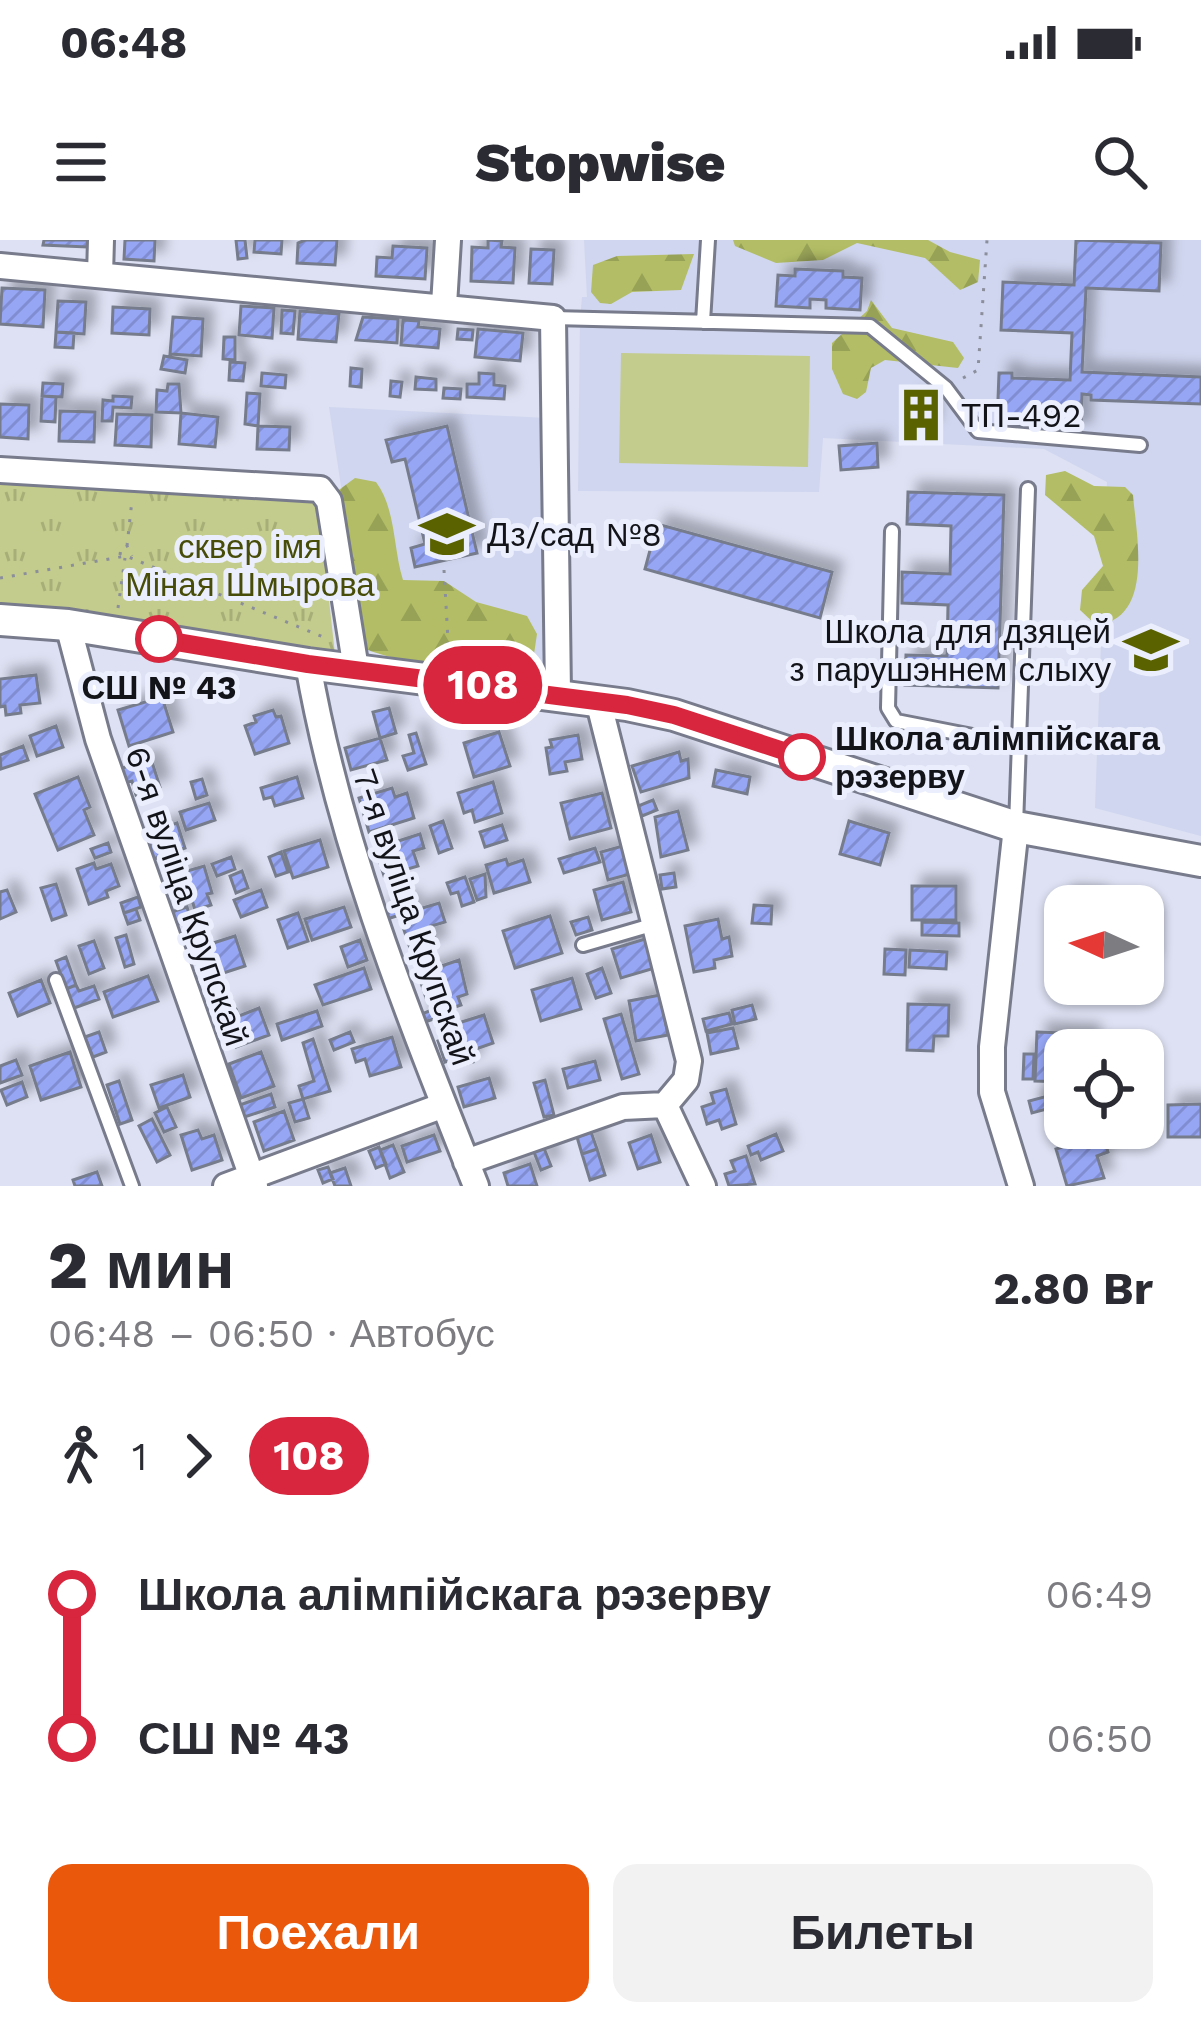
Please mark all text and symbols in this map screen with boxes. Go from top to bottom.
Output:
text: 06:48 [60,16,188,69]
icon: menu [48,129,114,195]
icon: search [1087,129,1153,195]
text: Stopwise [475,131,726,194]
building icon: ТП-492 [892,386,950,444]
place label: ТП-492 [961,396,1081,435]
school or university icon: Дз/сад №8 [418,505,476,563]
place label: Дз/сад №8 [487,515,662,554]
park label: сквер імя Міная Шмырова [125,527,375,604]
place label: Школа для дзяцей з парушэннем слыху [789,612,1111,689]
marker: СШ № 43 [137,617,181,661]
school or university icon: Школа для дзяцей з парушэннем слыху [1122,621,1180,679]
line badge: 108 [414,646,552,724]
text: 108 [447,660,519,709]
place label: СШ № 43 [81,668,237,707]
place label: Школа алімпійскага рэзерву [835,719,1161,796]
marker: Школа алімпійскага рэзерву [780,735,824,779]
street label: 6-я вуліца Крупскай [117,741,257,1051]
street label: 7-я вуліца Крупскай [345,764,483,1070]
north arrow [1044,885,1164,1005]
map controls [1044,885,1164,1149]
button: locate [1044,1029,1164,1149]
text: 2 мин [48,1227,235,1304]
text: 2.80 Br [993,1262,1153,1315]
text: 06:48 – 06:50 · Автобус [48,1311,495,1356]
icon: walk [48,1423,114,1489]
icon: forward [165,1423,231,1489]
text: 108 [273,1431,345,1480]
text: 1 [132,1434,147,1479]
text: Школа алімпійскага рэзерву [138,1568,771,1621]
text: 06:49 [1046,1572,1153,1617]
text: СШ № 43 [138,1712,350,1765]
text: 06:50 [1047,1716,1153,1761]
button: Поехали [48,1864,589,2002]
button: Билеты [613,1864,1153,2002]

